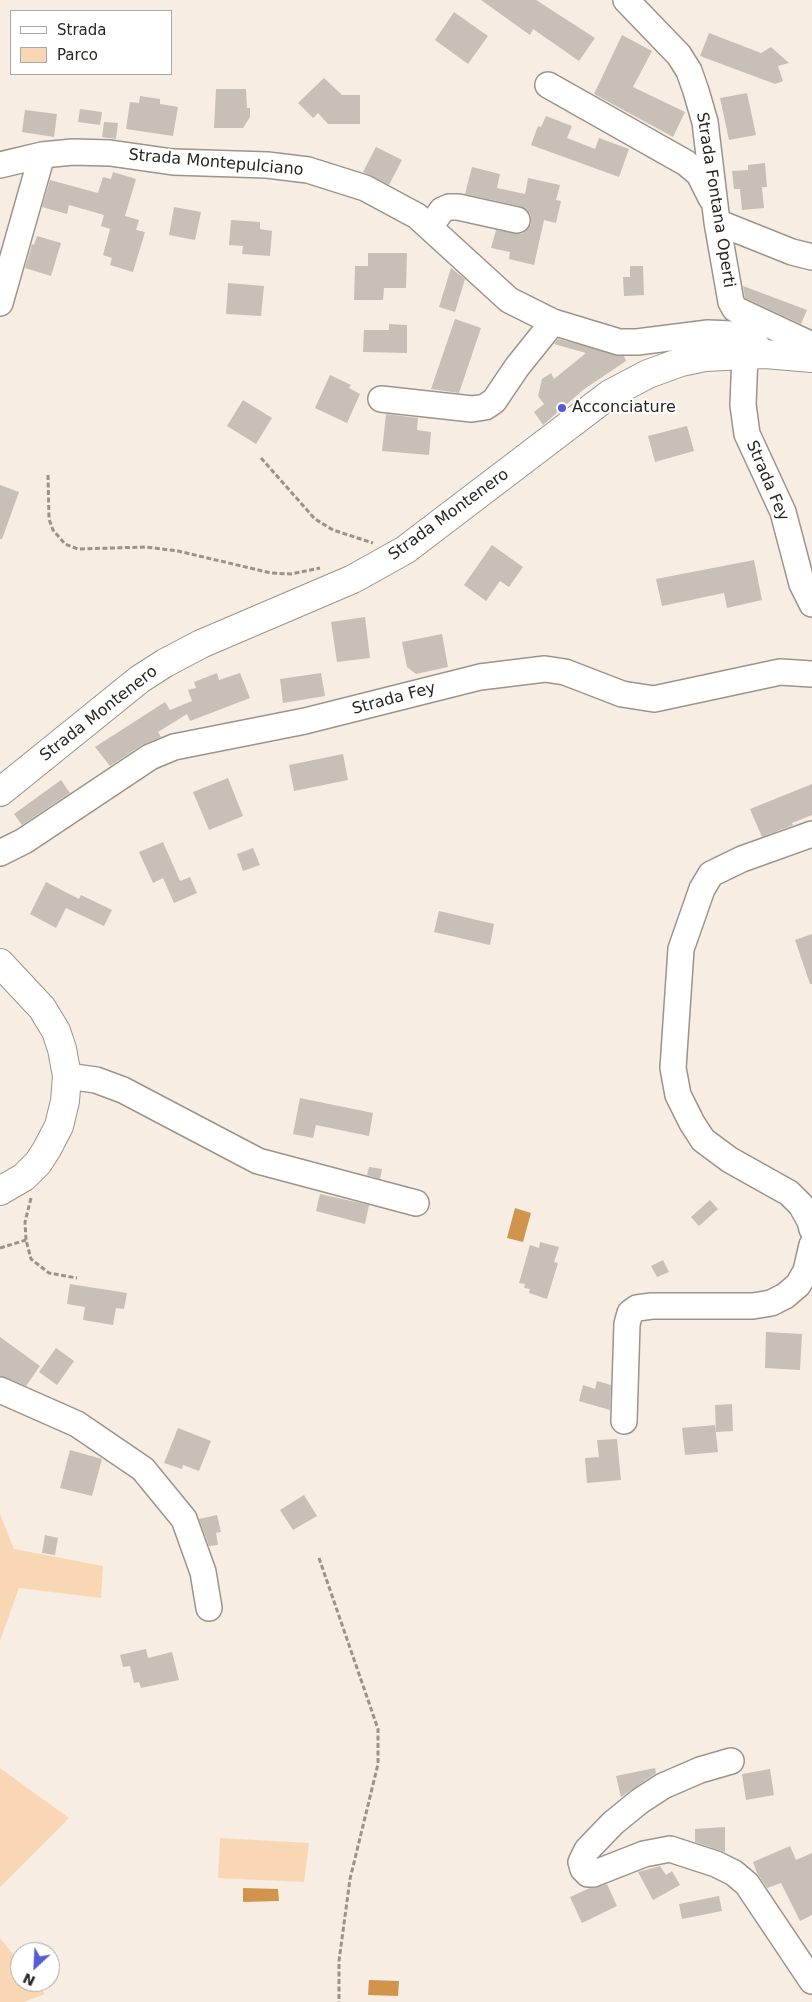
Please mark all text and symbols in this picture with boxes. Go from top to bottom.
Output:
legend [10,10,172,75]
text: Strada [57,21,106,39]
text: Parco [57,46,98,64]
street label: Strada Fontana Operti [692,111,738,289]
street label: Strada Montepulciano [128,146,304,180]
place label: Acconciature [572,398,676,418]
marker: Acconciature [556,402,568,414]
street label: Strada Fey [741,438,793,524]
street label: Strada Montenero [385,465,513,565]
street label: Strada Montenero [36,662,162,766]
street label: Strada Fey [350,679,438,719]
north arrow [10,1942,60,1992]
text: N [20,1970,38,1989]

